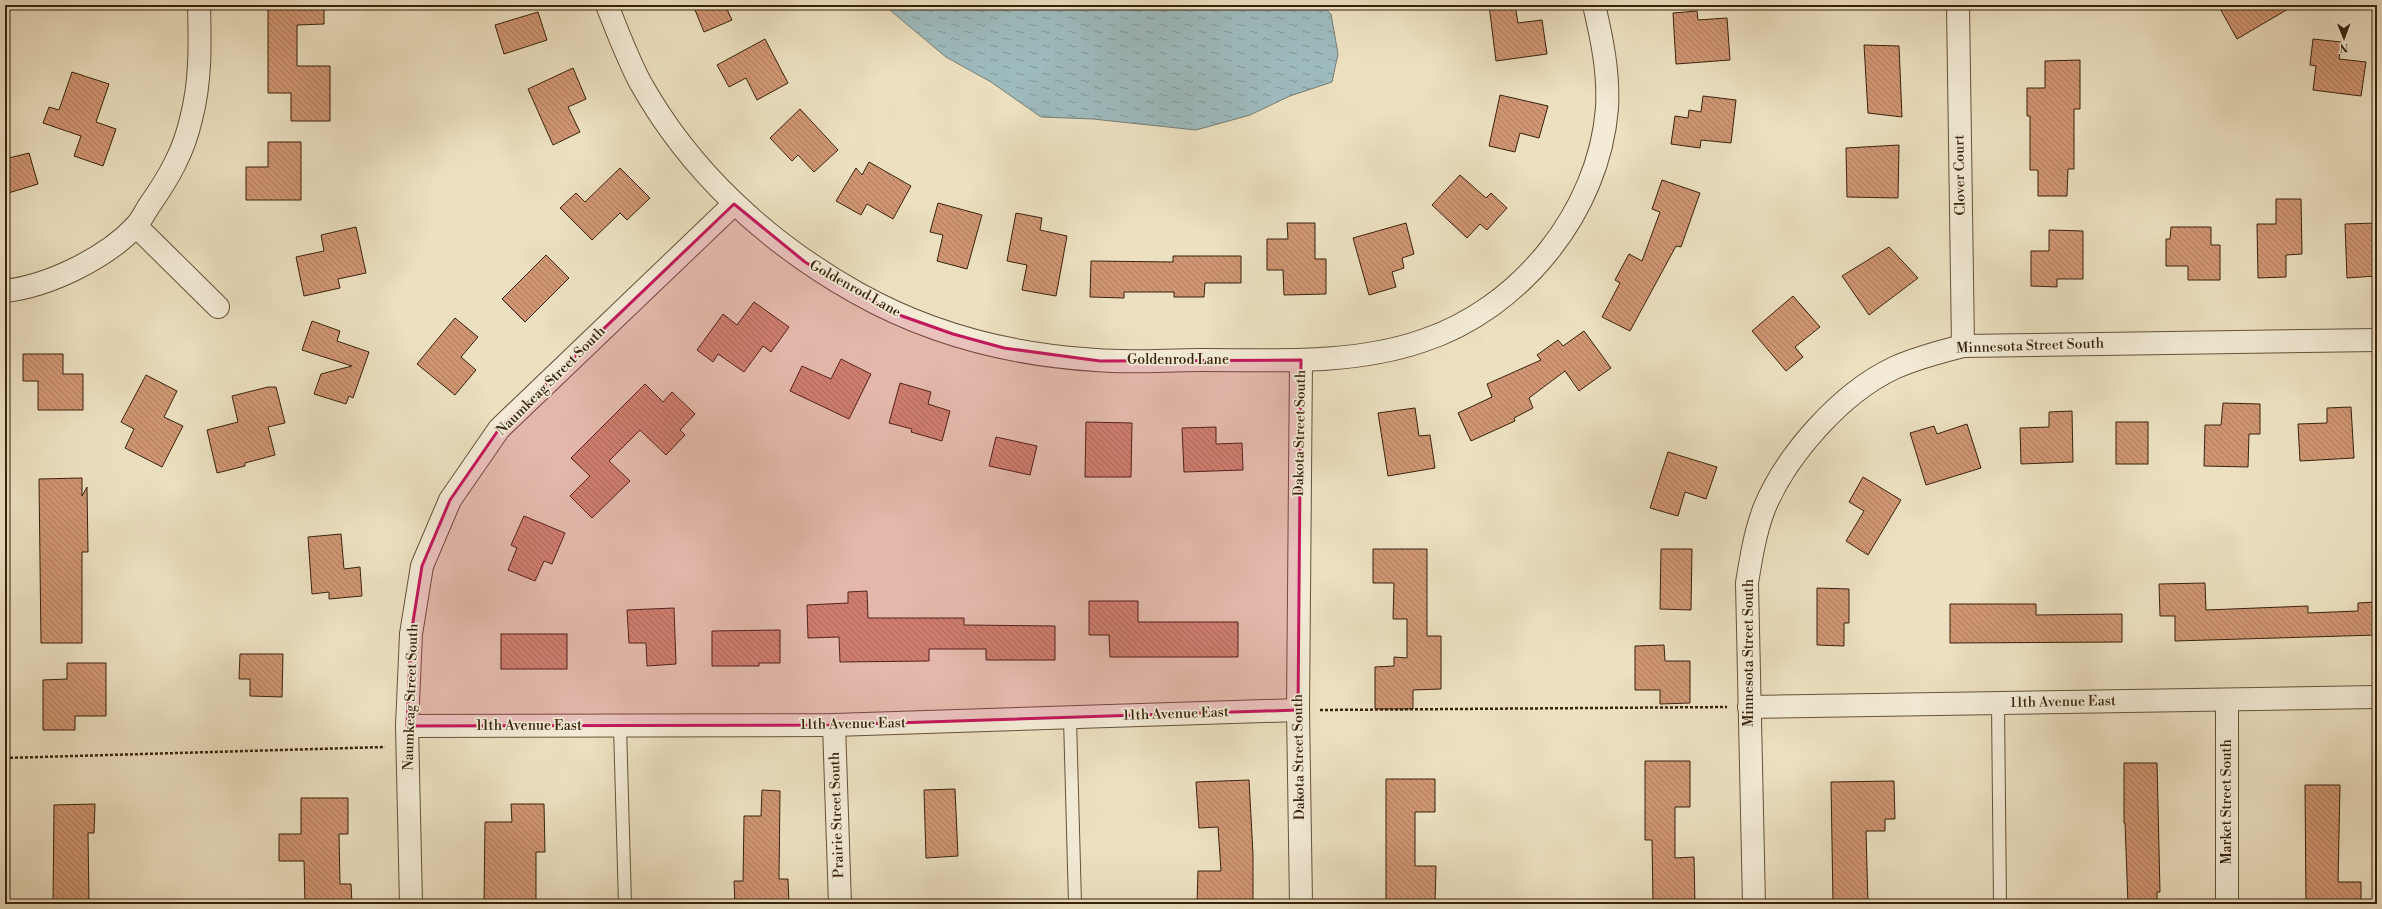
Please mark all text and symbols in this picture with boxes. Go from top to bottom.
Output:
north arrow [2324,18,2364,58]
text: N [2339,40,2349,54]
street label: Clover Court [1950,134,1970,216]
street label: Goldenrod Lane [806,256,904,322]
street label: Naumkeag Street South [493,322,610,439]
street label: Minnesota Street South [1956,334,2105,358]
street label: Goldenrod Lane [1127,351,1229,369]
street label: Dakota Street South [1290,369,1310,496]
street label: Minnesota Street South [1740,578,1758,727]
street label: Naumkeag Street South [399,622,423,771]
street label: 11th Avenue East [2010,692,2116,712]
street label: Dakota Street South [1289,693,1309,820]
street label: 11th Avenue East [1123,703,1229,725]
street label: 11th Avenue East [800,714,906,734]
street label: 11th Avenue East [476,717,582,735]
street label: Market Street South [2218,738,2236,865]
street label: Prairie Street South [826,751,848,878]

